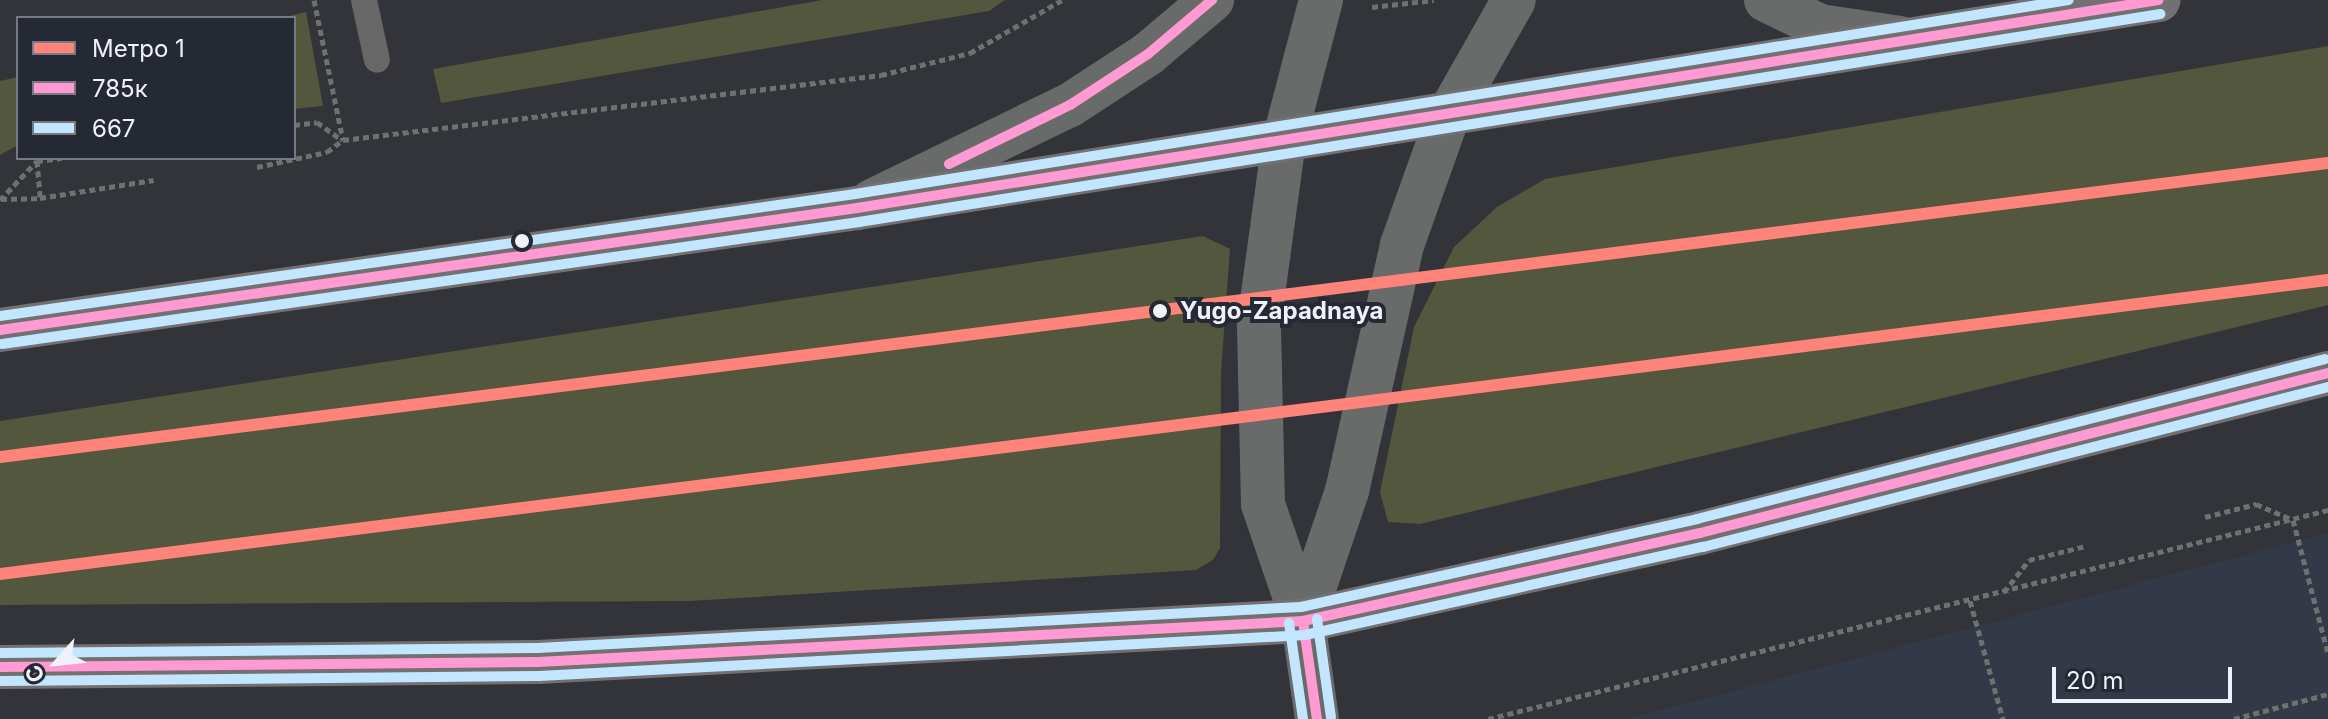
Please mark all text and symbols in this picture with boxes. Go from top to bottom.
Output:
legend [16,16,296,160]
text: Метро 1 [92,34,185,63]
text: 785к [92,74,148,103]
text: 667 [92,114,135,143]
unlabelled marker [514,233,530,249]
place label: Yugo-Zapadnaya [1180,297,1384,325]
marker: Yugo-Zapadnaya [1147,298,1173,324]
north arrow [16,623,96,703]
scale bar [2056,651,2236,701]
text: С [19,661,50,687]
text: 20 m [2066,666,2124,695]

